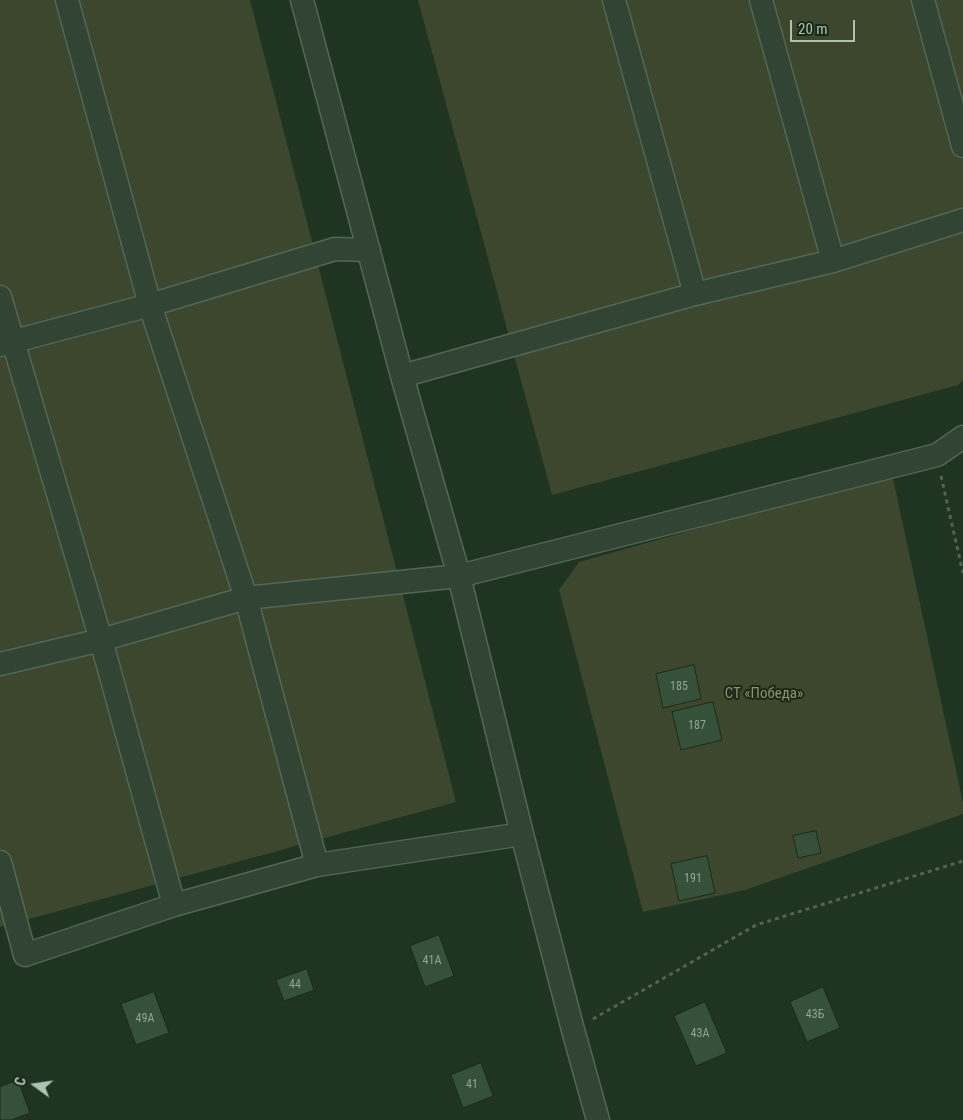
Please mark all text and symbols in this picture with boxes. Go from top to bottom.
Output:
scale bar [793,10,858,42]
text: 20 m [798,20,828,38]
house number: 185 [670,680,688,694]
park label: СТ «Победа» [725,685,803,703]
house number: 187 [688,719,706,733]
house number: 191 [684,872,702,886]
house number: 41А [423,954,441,968]
house number: 44 [289,978,301,992]
house number: 43Б [806,1008,824,1022]
house number: 49А [136,1012,154,1026]
house number: 43А [691,1027,709,1041]
north arrow [10,1060,60,1110]
text: С [12,1076,29,1087]
house number: 41 [466,1078,478,1092]

